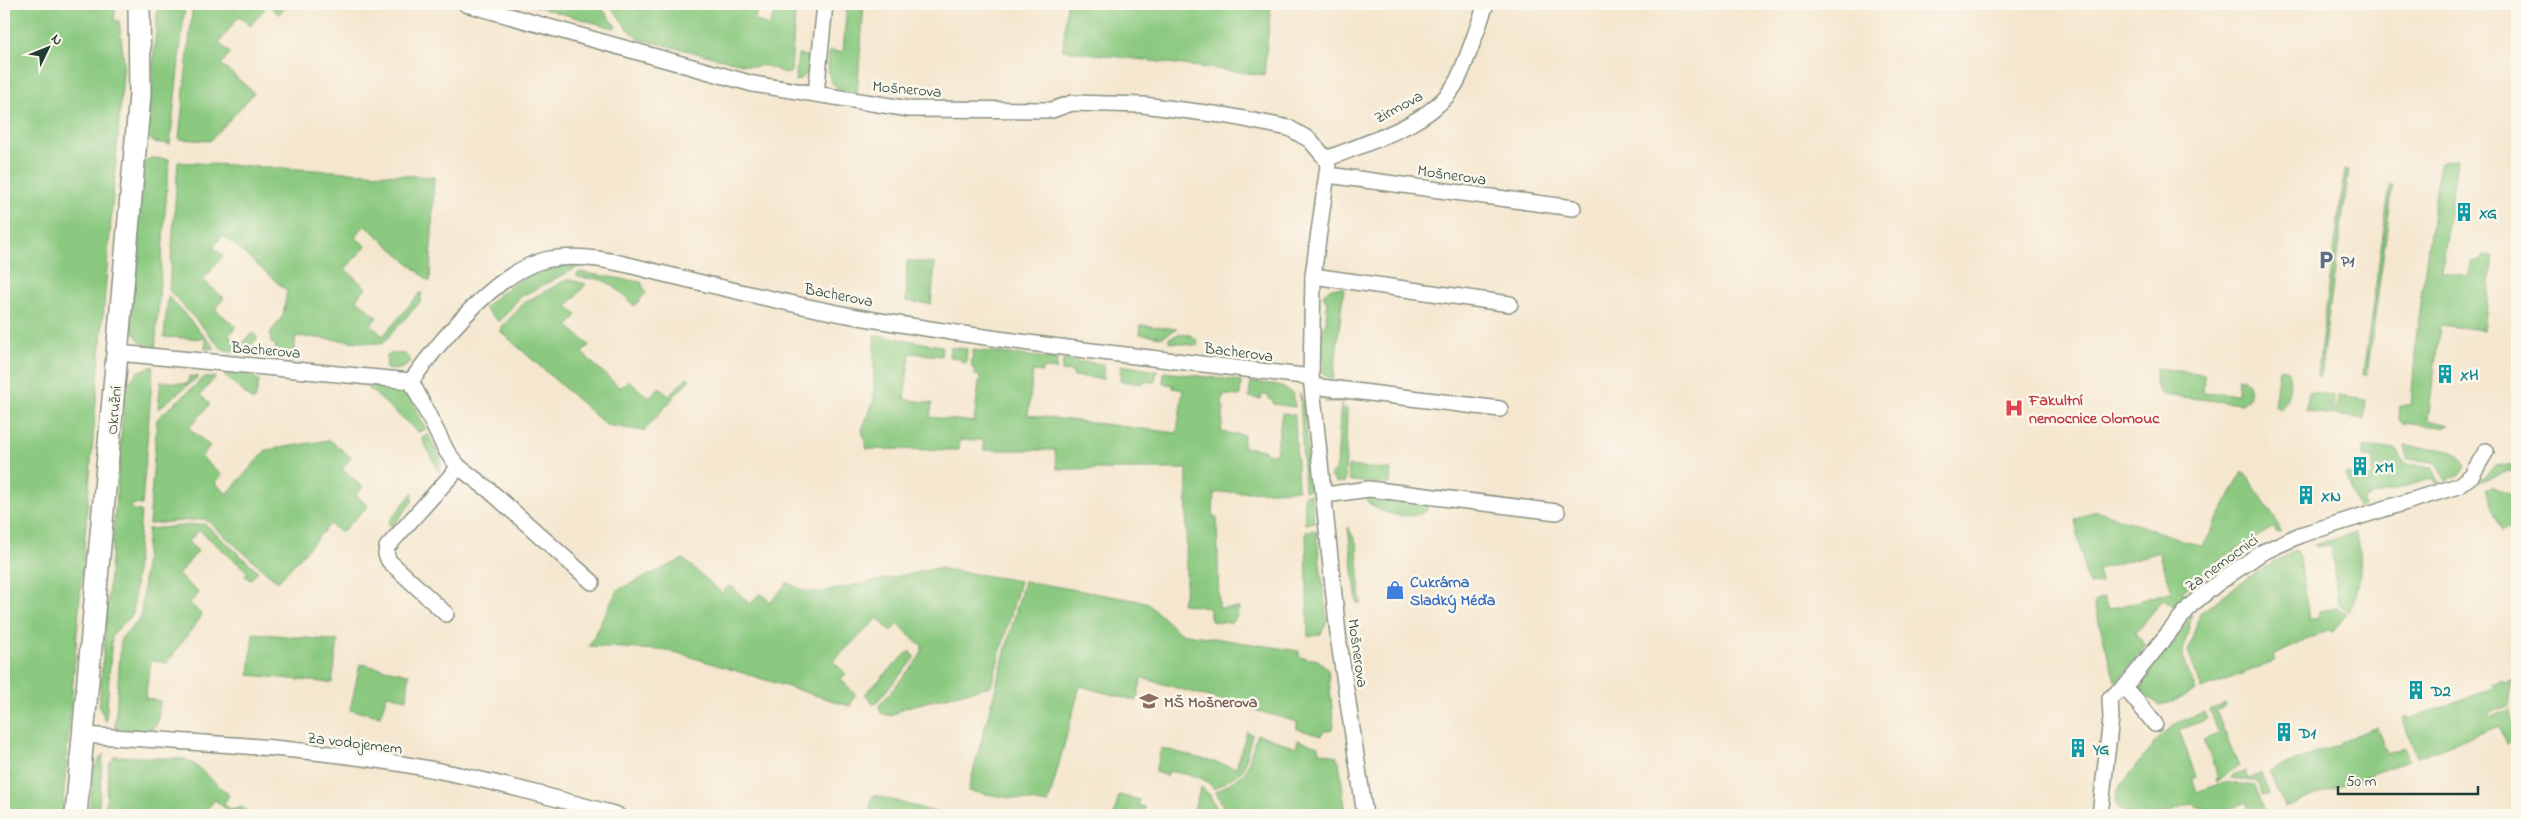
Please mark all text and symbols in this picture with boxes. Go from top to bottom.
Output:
north arrow [22,22,72,72]
text: N [46,30,67,51]
street label: Mošnerova [871,75,942,105]
street label: Zirmova [1370,85,1428,131]
street label: Mošnerova [1416,159,1488,193]
building icon: XG [2453,201,2475,223]
place label: XG [2479,202,2497,226]
parking icon: P1 [2315,249,2337,271]
place label: P1 [2341,250,2355,274]
street label: Bacherova [801,277,875,314]
street label: Bacherova [229,336,301,366]
street label: Bacherova [1202,337,1275,369]
building icon: XH [2434,363,2456,385]
place label: XH [2460,364,2479,388]
street label: Okružní [101,385,129,436]
place label: Fakultní nemocnice Olomouc [2028,389,2160,431]
hospital icon: Fakultní nemocnice Olomouc [2003,397,2025,419]
building icon: XM [2349,455,2371,477]
place label: XM [2375,456,2394,480]
building icon: XN [2295,484,2317,506]
place label: XN [2321,485,2341,509]
street label: Za nemocnicí [2181,529,2264,598]
place label: Cukrárna Sladký Méďa [1410,571,1496,614]
shop icon: Cukrárna Sladký Méďa [1384,579,1406,601]
street label: Mošnerova [1340,617,1374,689]
building icon: D2 [2405,679,2427,701]
place label: D2 [2430,680,2451,704]
school or university icon: MŠ Mošnerova [1138,690,1160,712]
place label: MŠ Mošnerova [1164,691,1258,715]
building icon: D1 [2273,721,2295,743]
place label: D1 [2298,722,2317,746]
street label: Za vodojemem [306,726,404,762]
building icon: YG [2067,737,2089,759]
place label: YG [2092,738,2109,762]
scale bar [2338,764,2478,796]
text: 50 m [2346,771,2377,793]

